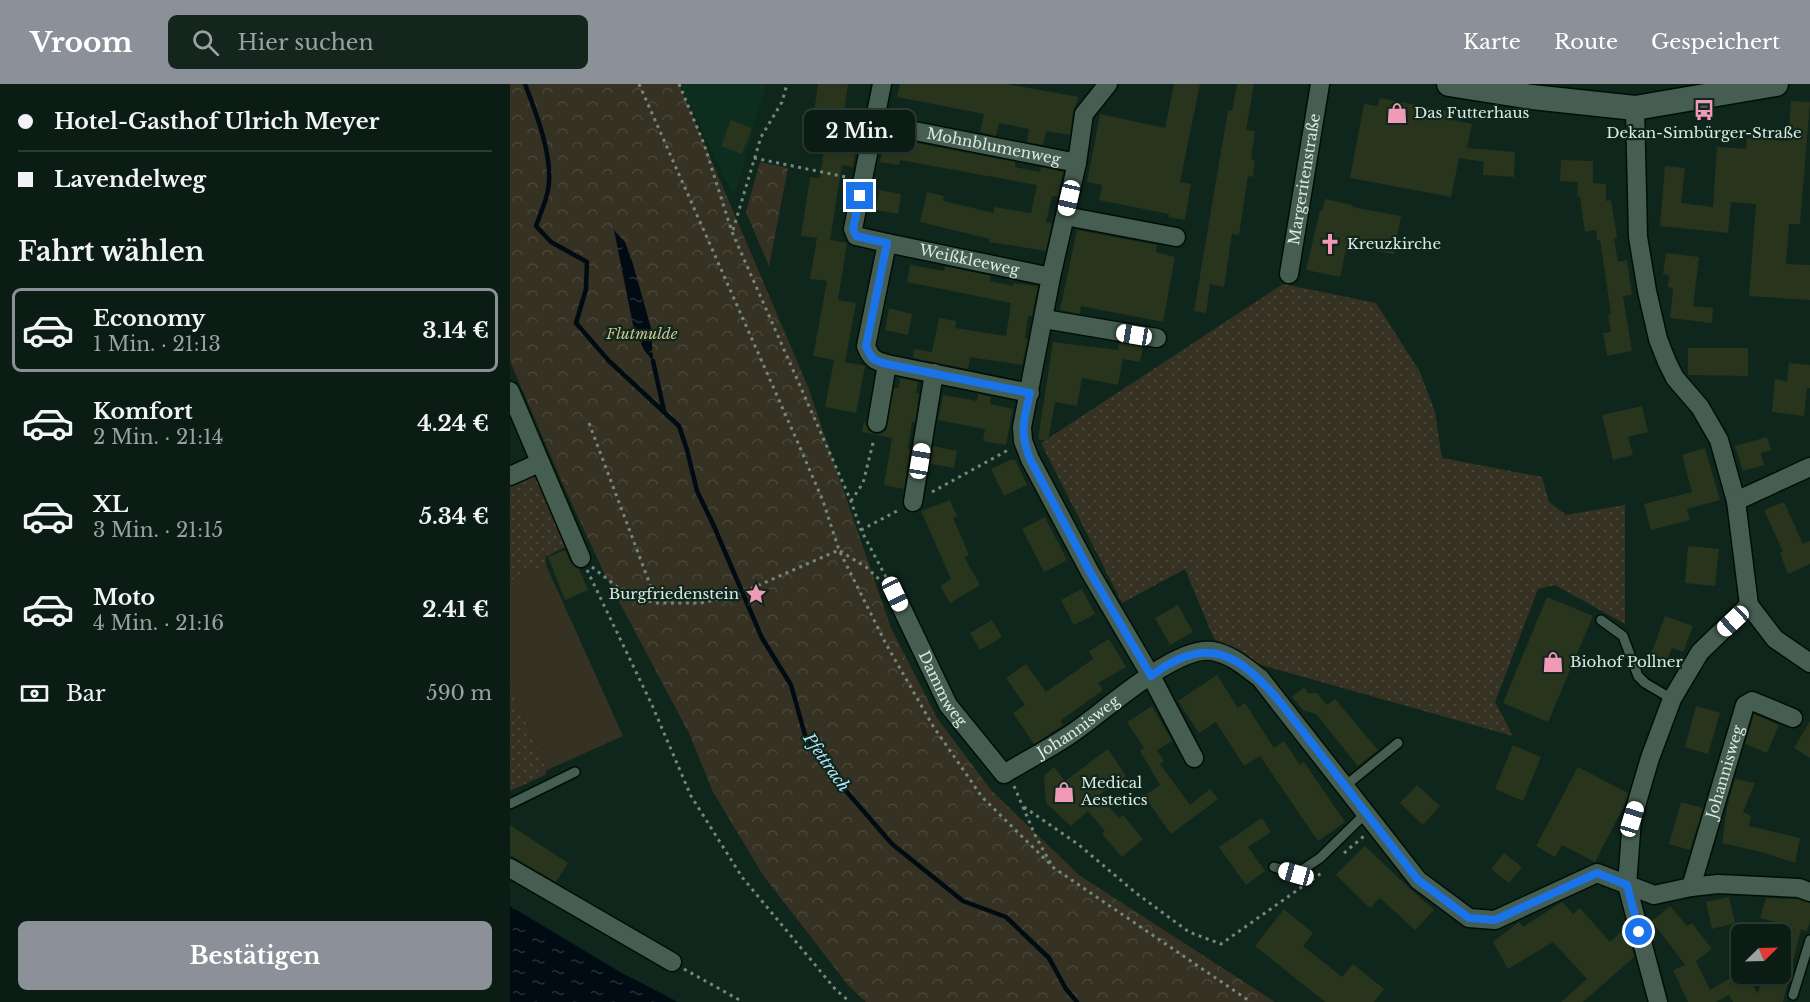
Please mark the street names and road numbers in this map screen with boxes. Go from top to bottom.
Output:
street label: Margeritenstraße [1284,112,1324,246]
street label: Mohnblumenweg [925,124,1063,169]
street label: Weißkleeweg [917,240,1022,279]
street label: Dammweg [915,648,972,731]
street label: Johannisweg [1032,690,1124,763]
street label: Johannisweg [1701,722,1748,823]

